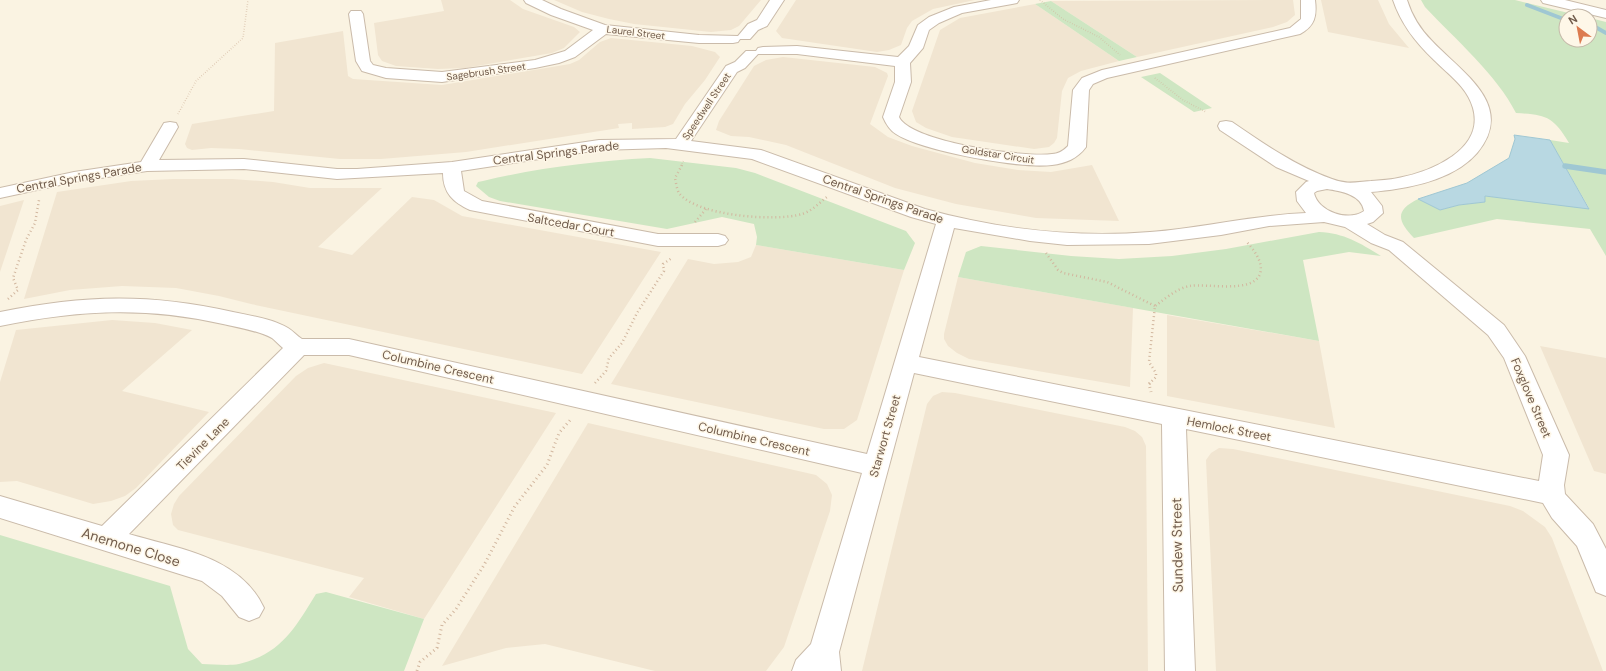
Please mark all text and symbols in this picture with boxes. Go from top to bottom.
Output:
north arrow [1558,8,1598,48]
text: N [1566,11,1580,28]
street label: Laurel Street [606,22,666,43]
street label: Sagebrush Street [446,59,527,83]
street label: Speedwell Street [679,70,734,142]
street label: Central Springs Parade [492,137,620,169]
street label: Goldstar Circuit [961,142,1035,167]
street label: Central Springs Parade [15,159,143,197]
street label: Central Springs Parade [820,171,946,227]
street label: Saltcedar Court [526,209,616,241]
street label: Columbine Crescent [381,346,496,388]
street label: Foxglove Street [1507,356,1555,441]
street label: Starwort Street [866,393,904,479]
street label: Hemlock Street [1185,413,1273,445]
street label: Tievine Lane [173,414,233,474]
street label: Columbine Crescent [697,418,812,460]
street label: Sundew Street [1167,497,1187,593]
street label: Anemone Close [79,523,183,571]

